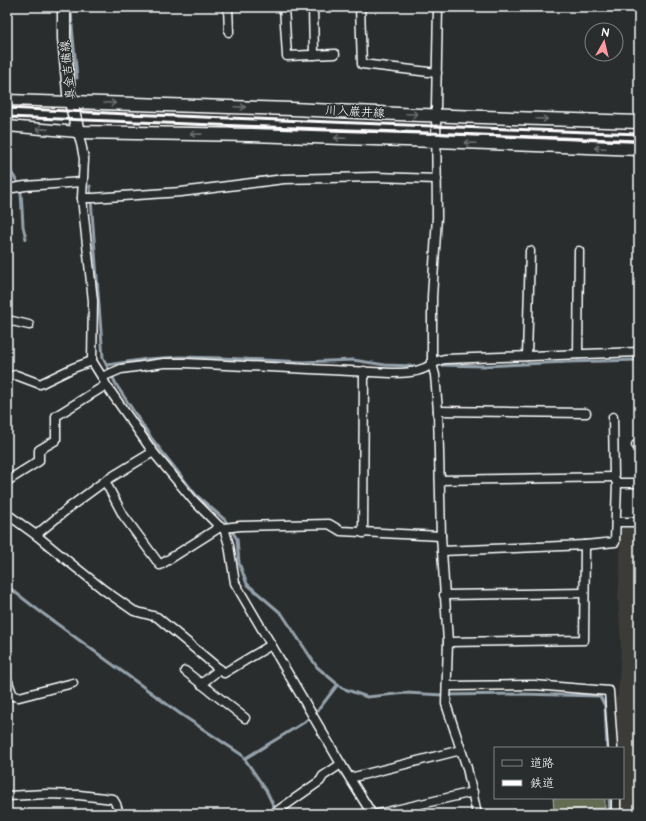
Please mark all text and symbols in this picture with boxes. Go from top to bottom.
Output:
north arrow [584,22,624,62]
text: N [601,25,610,41]
street label: 真金吉備線 [56,39,80,101]
one-way arrow [103,100,116,107]
street label: 川入巌井線 [325,102,385,122]
one-way arrow [233,104,246,111]
one-way arrow [405,111,418,118]
one-way arrow [535,115,548,123]
one-way arrow [36,126,49,133]
one-way arrow [190,130,203,138]
one-way arrow [334,134,347,142]
one-way arrow [464,139,477,146]
one-way arrow [594,144,607,151]
legend [494,747,624,799]
text: 道路 [530,755,554,772]
text: 鉄道 [530,775,554,792]

